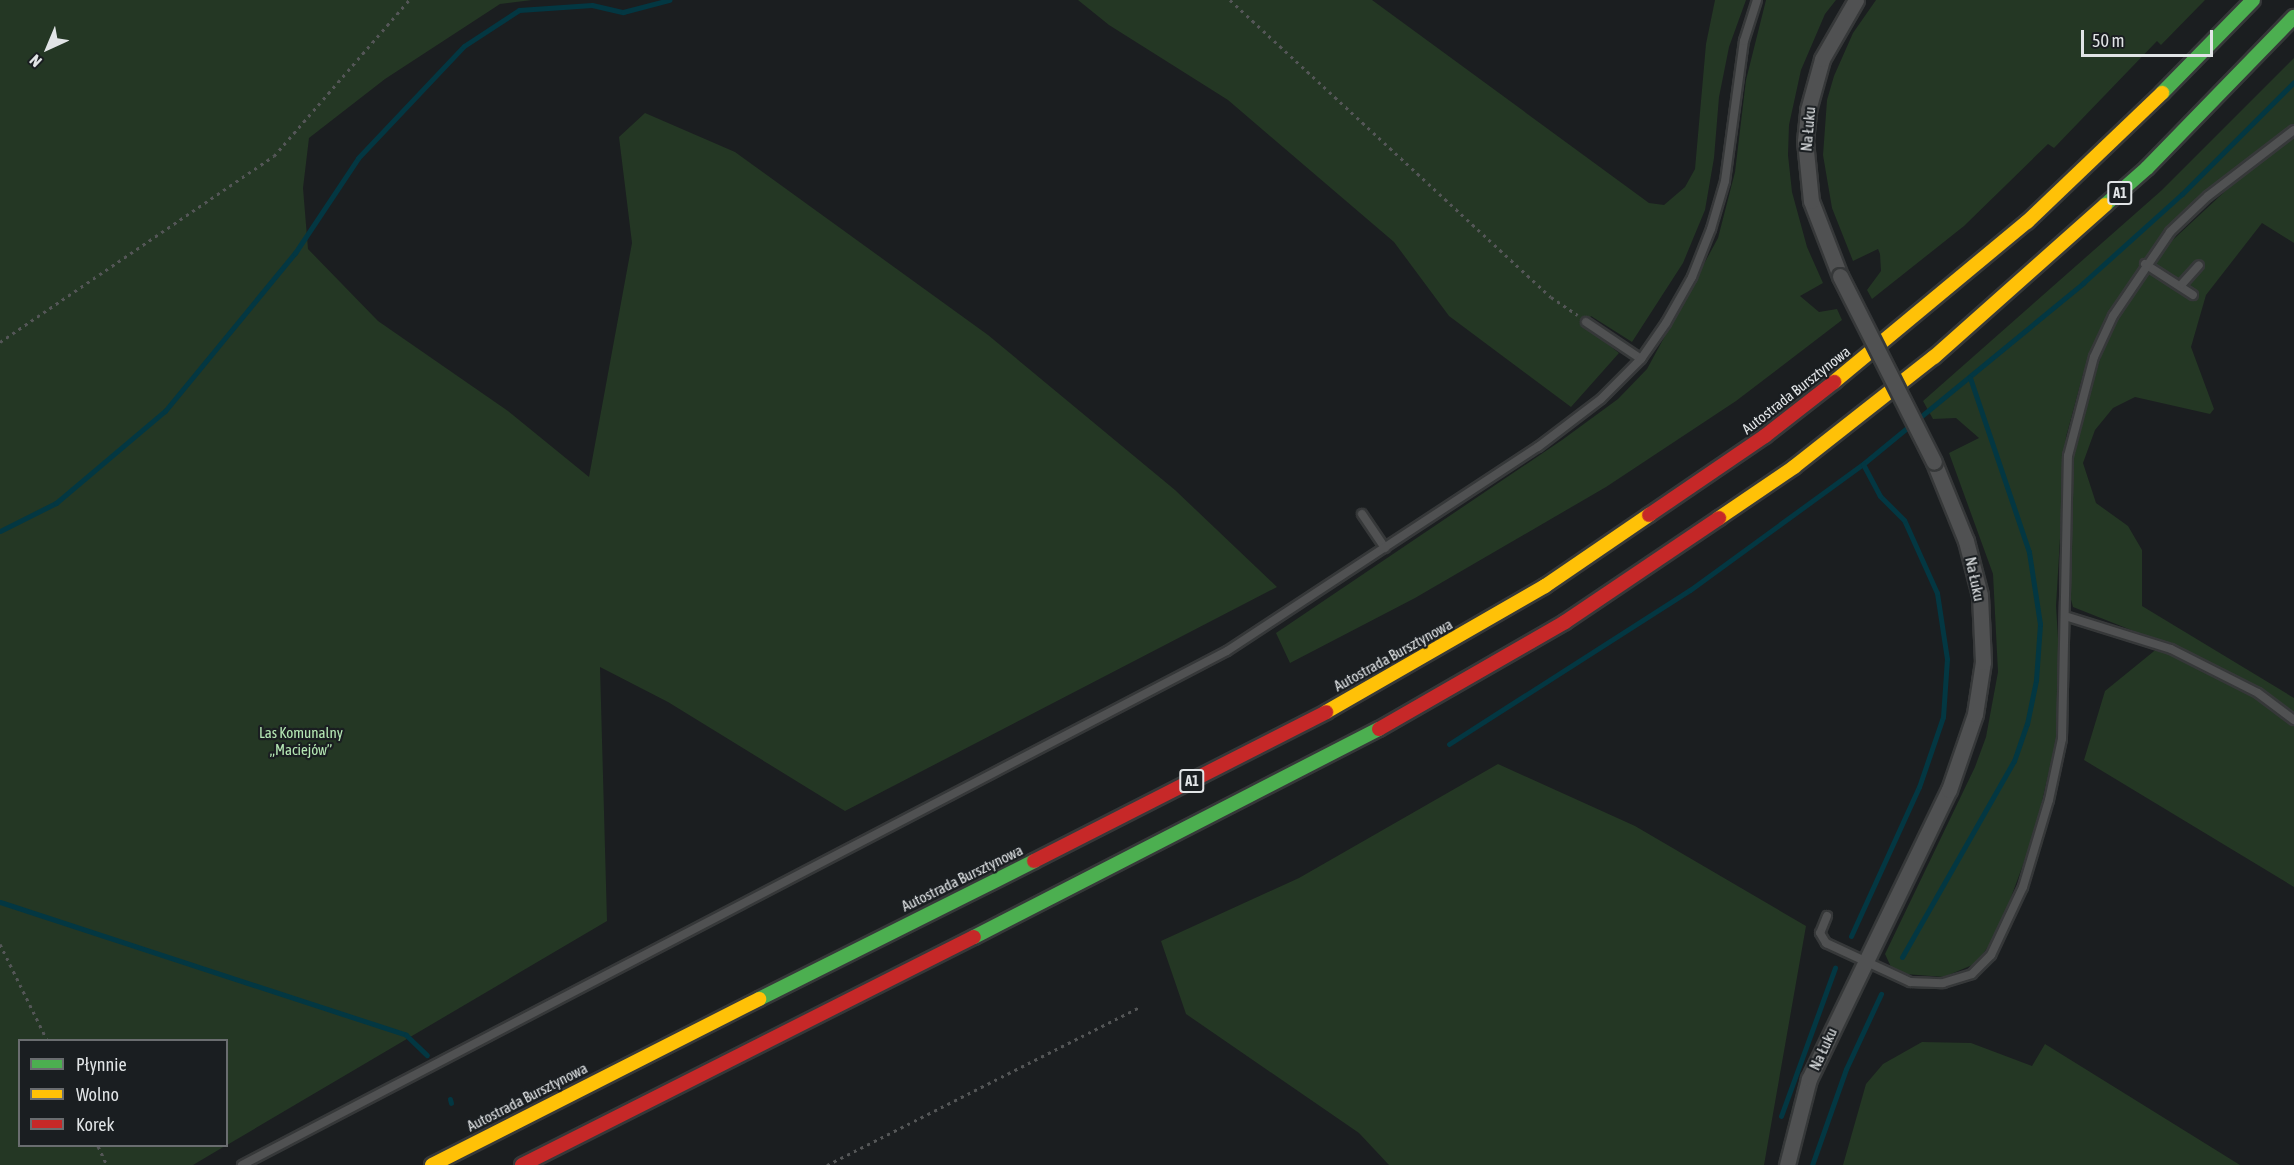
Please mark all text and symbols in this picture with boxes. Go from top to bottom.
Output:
north arrow [18,18,78,78]
scale bar [2084,18,2216,56]
text: 50 m [2092,30,2124,51]
text: N [26,51,45,71]
street label: Na Łuku [1797,106,1819,152]
road number: A1 [2106,182,2134,204]
street label: Autostrada Bursztynowa [1738,342,1854,438]
street label: Na Łuku [1962,555,1988,603]
street label: Autostrada Bursztynowa [1331,615,1455,695]
park label: Las Komunalny „Maciejów” [259,723,343,758]
road number: A1 [1178,770,1206,792]
street label: Autostrada Bursztynowa [898,841,1026,915]
street label: Na Łuku [1805,1025,1841,1073]
legend [18,1039,228,1147]
text: Płynnie [76,1054,127,1075]
street label: Autostrada Bursztynowa [464,1059,590,1135]
text: Wolno [76,1084,119,1105]
text: Korek [76,1114,114,1135]

